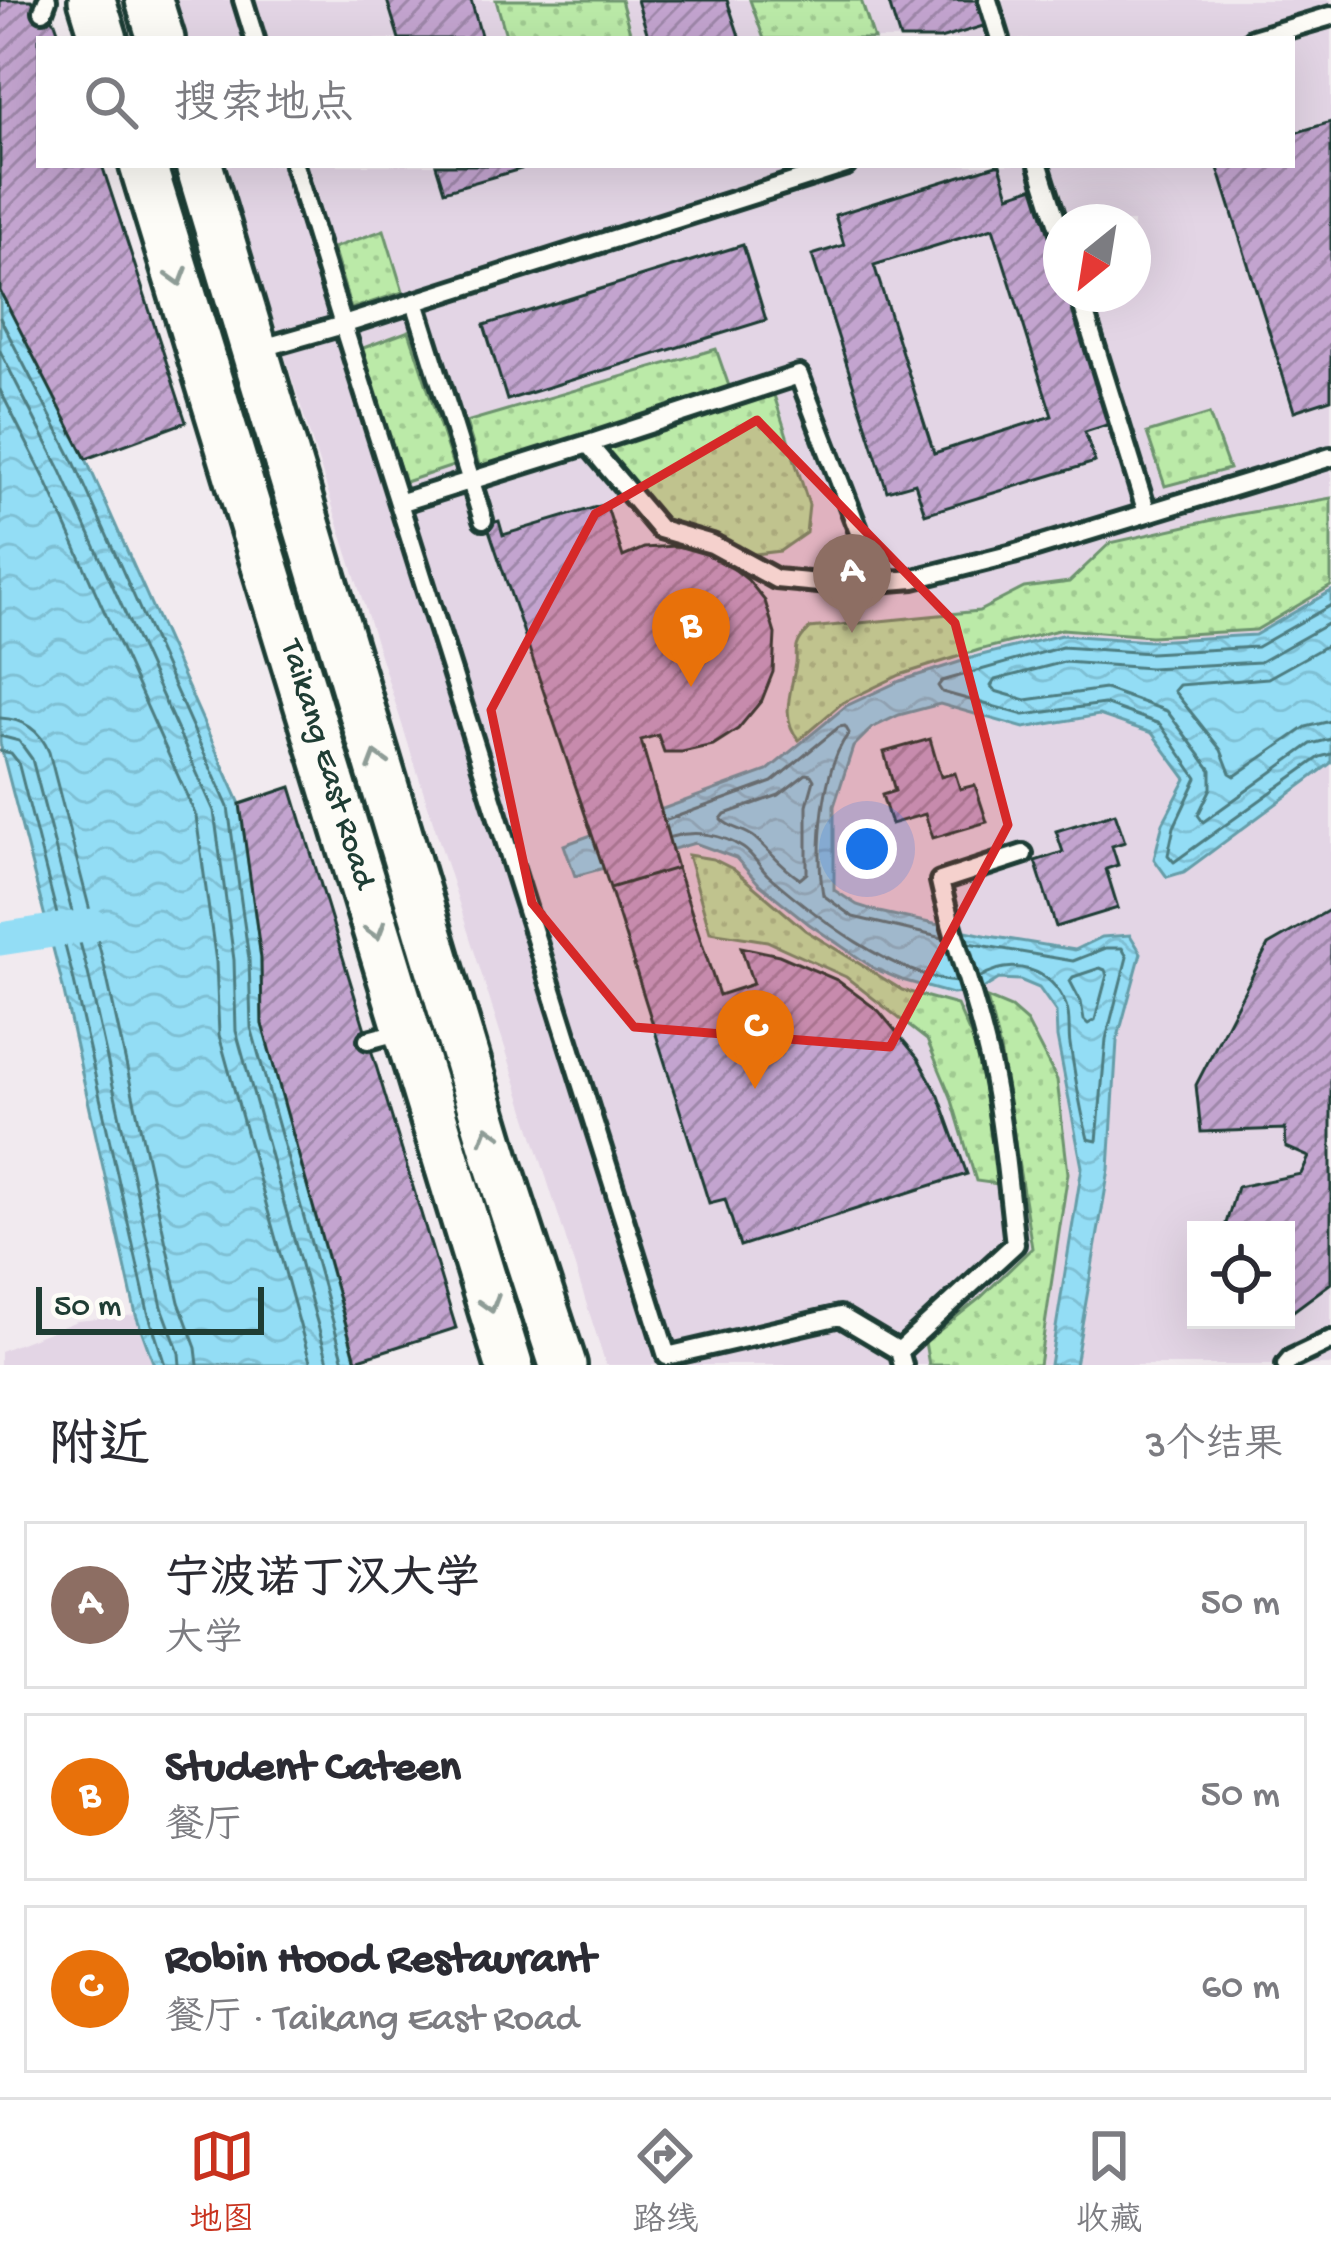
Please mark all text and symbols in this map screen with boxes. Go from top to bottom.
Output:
search box [36,36,1295,168]
icon: search [78,69,144,135]
text: 搜索地点 [174,81,354,134]
north arrow [1043,204,1151,312]
one-way arrow [164,266,189,287]
pin: A [813,534,891,633]
pin: B [652,588,730,687]
street label: Taikang East Road [270,634,382,896]
one-way arrow [366,750,391,771]
your location [837,819,897,879]
one-way arrow [362,920,387,941]
pin: C [716,990,794,1089]
one-way arrow [478,1124,503,1145]
map controls [1187,1221,1295,1329]
button: locate [1187,1221,1295,1329]
scale bar [36,1281,264,1334]
text: 50 m [54,1289,121,1327]
one-way arrow [476,1293,501,1314]
text: 附近 [48,1420,150,1480]
text: 3个结果 [1146,1425,1283,1471]
text: 宁波诺丁汉大学 [165,1556,480,1609]
text: A [78,1582,102,1628]
text: 50 m [1200,1582,1280,1628]
text: 大学 [165,1619,243,1665]
text: Student Cateen [165,1743,461,1796]
text: B [80,1774,100,1820]
text: 50 m [1200,1774,1280,1820]
text: 餐厅 [165,1806,243,1852]
text: Robin Hood Restaurant [165,1935,595,1988]
text: C [79,1966,101,2012]
text: 60 m [1201,1966,1280,2012]
text: 餐厅 · Taikang East Road [165,1998,578,2044]
tab: 地图 [189,2123,255,2242]
tab: 路线 [632,2123,698,2242]
tab: 收藏 [1076,2123,1142,2242]

